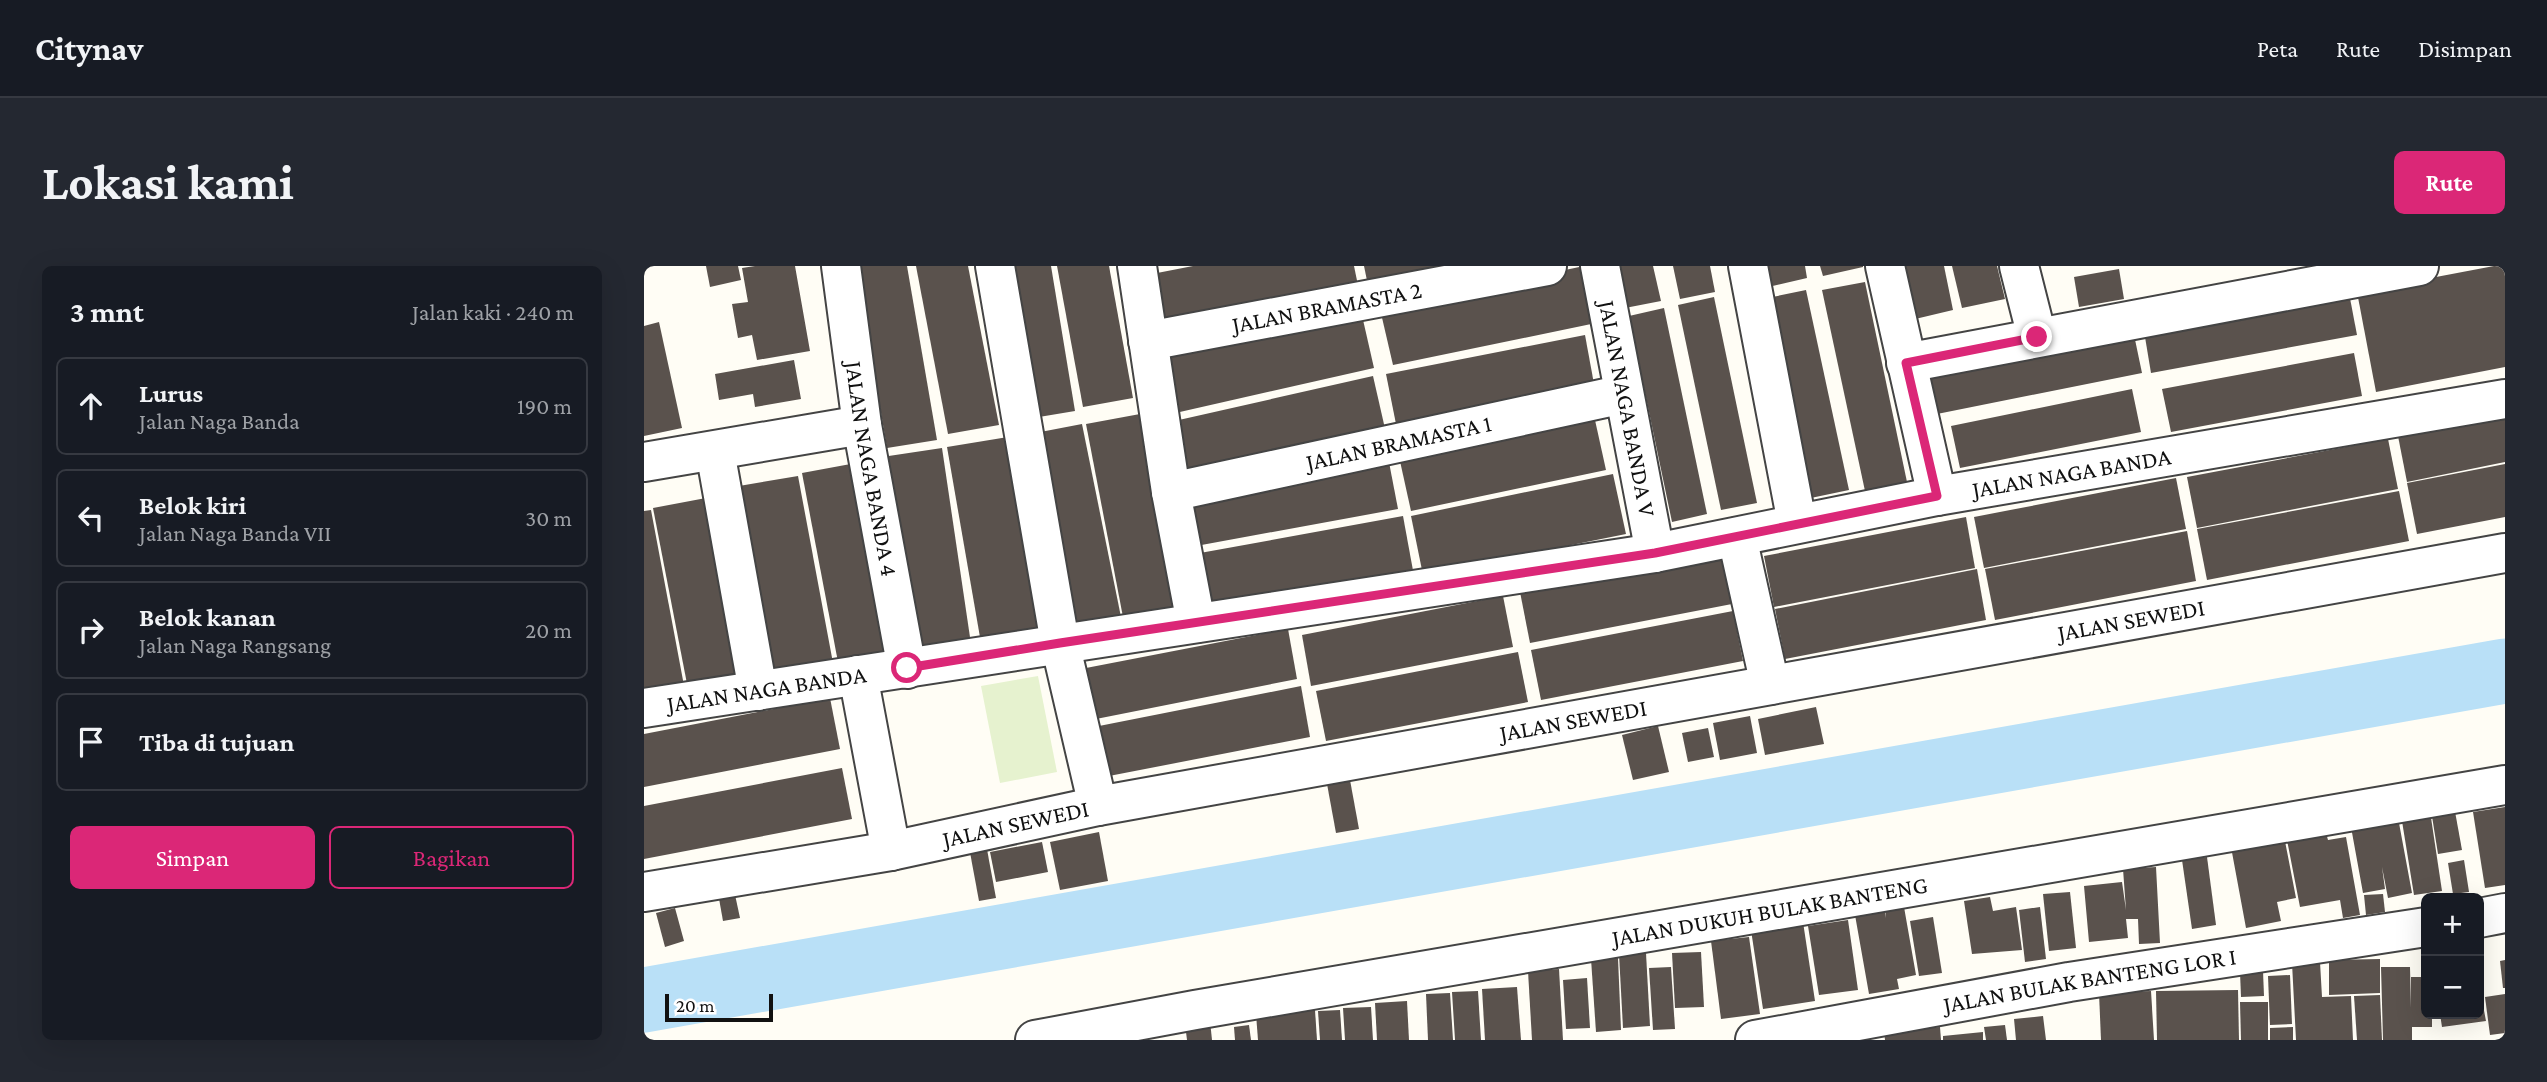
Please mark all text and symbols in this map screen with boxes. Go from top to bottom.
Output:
text: Citynav [35,30,143,67]
text: Peta [2257,35,2298,62]
text: Rute [2336,35,2380,62]
text: Disimpan [2418,35,2512,62]
button: Rute [2394,151,2505,214]
text: Lokasi kami [42,155,294,210]
street label: JALAN BRAMASTA 2 [1228,276,1424,338]
text: 3 mnt [70,295,144,328]
street label: JALAN NAGA BANDA V [1593,296,1662,519]
text: Jalan kaki · 240 m [412,299,574,325]
route end [2021,321,2052,352]
street label: JALAN NAGA BANDA 4 [840,357,904,578]
text: Lurus [139,379,203,408]
icon: ahead [72,387,110,425]
text: 190 m [517,393,572,419]
text: Jalan Naga Banda [139,408,300,434]
street label: JALAN BRAMASTA 1 [1301,409,1494,476]
street label: JALAN NAGA BANDA [1968,442,2173,503]
text: Belok kiri [139,491,246,520]
icon: left [72,499,110,537]
text: 30 m [525,505,572,531]
text: Jalan Naga Banda VII [139,520,331,546]
street label: JALAN SEWEDI [2053,593,2207,647]
text: Belok kanan [139,603,276,632]
icon: right [72,611,110,649]
text: 20 m [525,617,572,643]
text: Jalan Naga Rangsang [139,632,331,658]
route start [891,652,922,683]
street label: JALAN NAGA BANDA [663,660,868,718]
street label: JALAN SEWEDI [1495,694,1649,747]
icon: arrive [72,723,110,761]
text: Tiba di tujuan [139,728,294,757]
street label: JALAN SEWEDI [938,794,1091,853]
button: Simpan [70,826,315,889]
button: Bagikan [329,826,574,889]
street label: JALAN DUKUH BULAK BANTENG [1608,870,1930,951]
map controls [2421,893,2484,1019]
button: + [2421,893,2484,956]
street label: JALAN BULAK BANTENG LOR I [1939,942,2238,1018]
button: − [2421,956,2484,1019]
scale bar [665,991,774,1023]
text: 20 m [676,995,715,1016]

